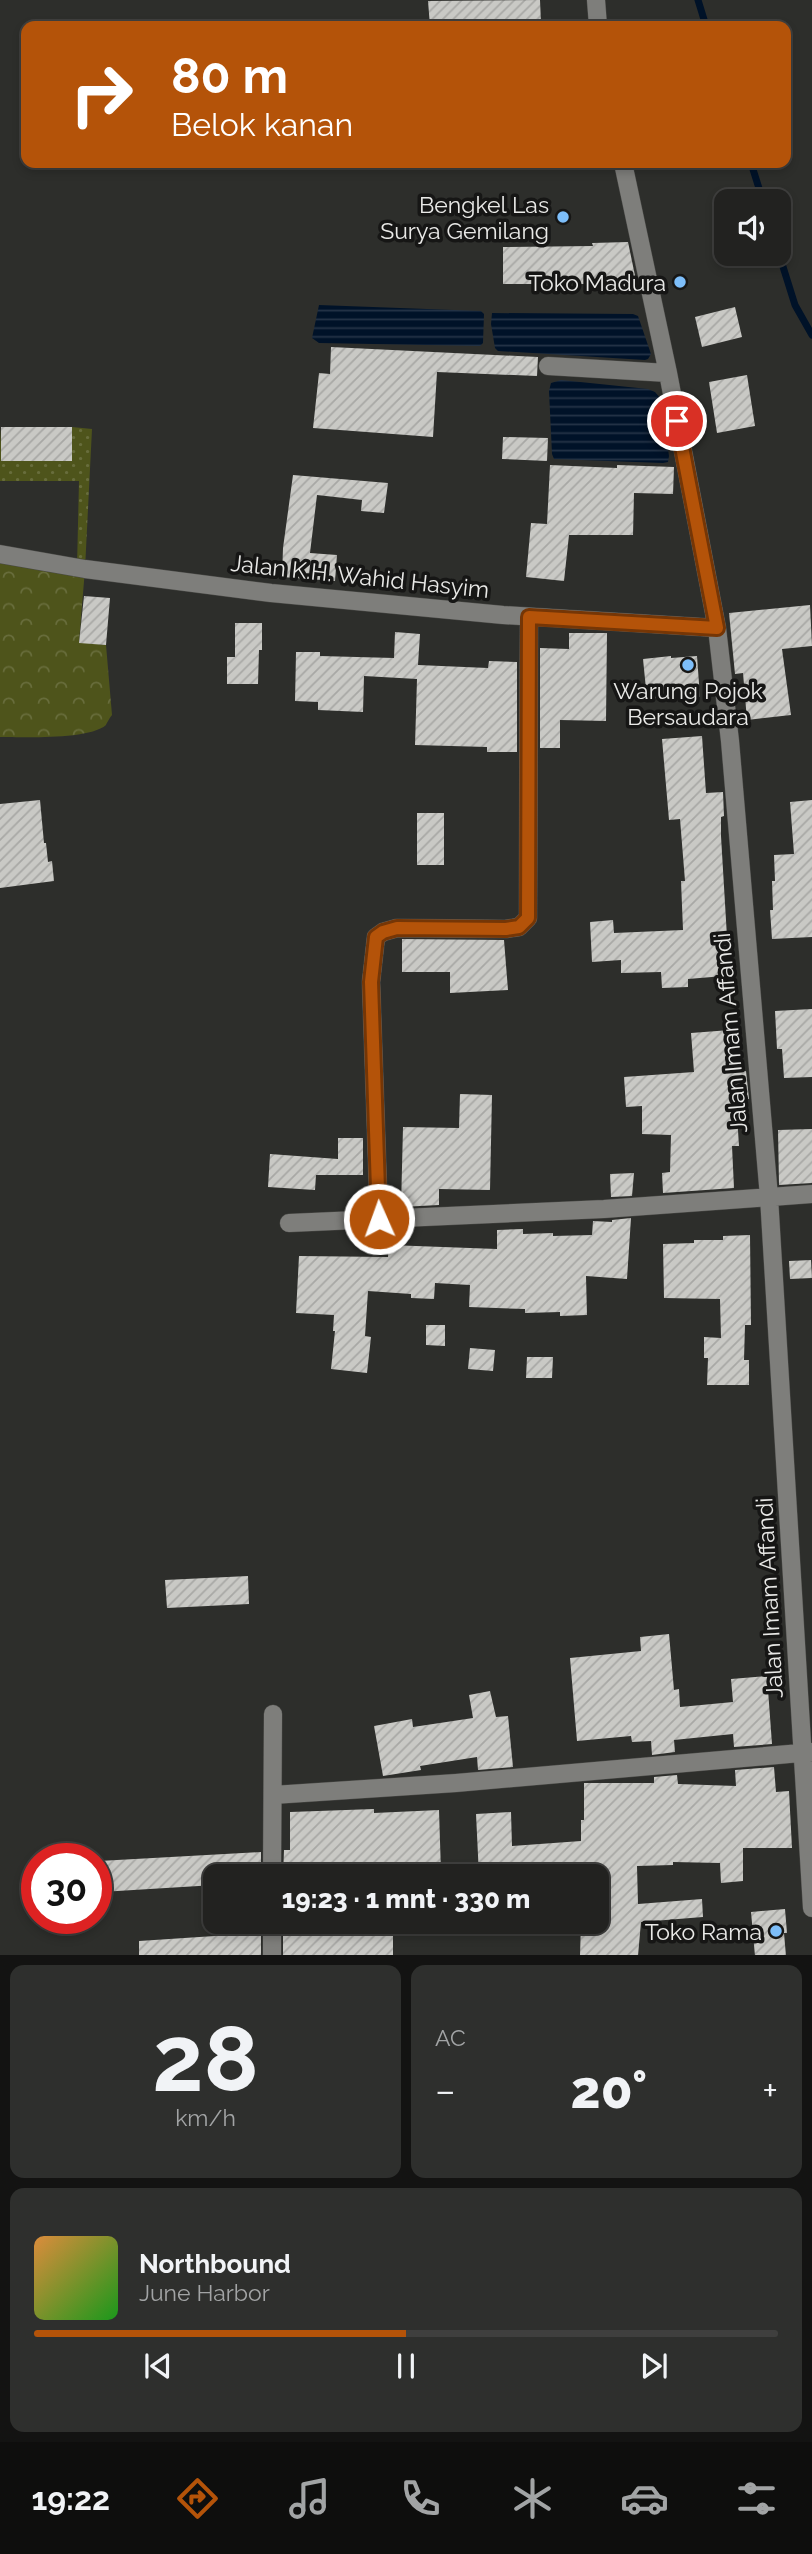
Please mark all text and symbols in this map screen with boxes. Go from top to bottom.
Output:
text: 80 m [171,47,288,104]
icon: right [56,49,147,140]
text: Belok kanan [171,106,353,143]
map controls [714,189,791,266]
button: sound [714,189,791,266]
place label: Bengkel Las Surya Gemilang [380,191,549,244]
marker: Bengkel Las Surya Gemilang [555,209,571,225]
place label: Toko Madura [529,269,666,296]
marker: Toko Madura [672,274,688,290]
pin [647,391,707,451]
icon: arrive [658,402,696,440]
street label: Jalan K.H. Wahid Hasyim [229,549,491,603]
marker: Warung Pojok Bersaudara [680,657,696,673]
place label: Warung Pojok Bersaudara [613,677,763,730]
street label: Jalan Imam Affandi [708,932,752,1134]
position arrow [342,1182,416,1256]
street label: Jalan Imam Affandi [750,1497,788,1699]
speed limit sign: 30 [21,1843,112,1934]
text: 19:23 · 1 mnt · 330 m [282,1884,530,1914]
place label: Toko Rama [645,1918,762,1945]
marker: Toko Rama [768,1923,784,1939]
text: 28 [152,2005,259,2112]
text: AC [435,2024,466,2051]
text: 20° [571,2059,647,2120]
text: − [435,2068,455,2113]
text: + [762,2068,778,2113]
text: km/h [175,2104,236,2131]
text: Northbound [139,2249,291,2279]
text: June Harbor [139,2279,270,2306]
icon: previous [139,2347,177,2385]
icon: pause [387,2347,425,2385]
icon: next [635,2347,673,2385]
icon: directions [173,2474,222,2523]
icon: music [285,2474,334,2523]
icon: phone [396,2474,445,2523]
icon: climate [508,2474,557,2523]
icon: car [620,2474,669,2523]
icon: filters [732,2474,781,2523]
text: 19:22 [31,2480,110,2517]

